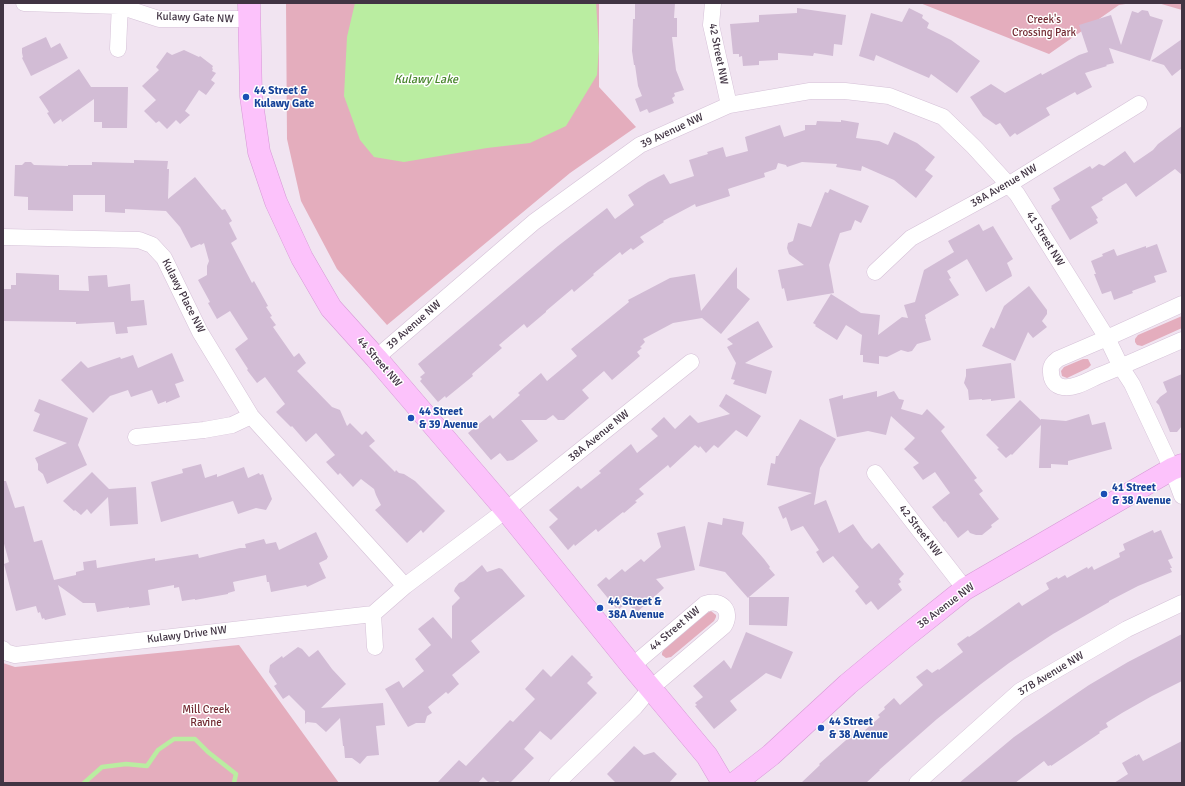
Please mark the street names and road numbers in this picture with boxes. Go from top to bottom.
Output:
street label: Kulawy Gate NW [156,10,234,26]
street label: 42 Street NW [706,22,730,86]
street label: 39 Avenue NW [638,111,706,151]
street label: 38A Avenue NW [968,162,1040,210]
street label: 41 Street NW [1023,209,1067,269]
street label: Kulawy Place NW [159,257,207,335]
street label: 39 Avenue NW [384,298,444,352]
street label: 44 Street NW [354,334,404,390]
street label: 38A Avenue NW [566,407,632,465]
street label: 42 Street NW [896,502,944,560]
street label: 38 Avenue NW [915,580,977,632]
street label: 44 Street NW [647,604,703,654]
street label: Kulawy Drive NW [146,624,228,646]
street label: 37B Avenue NW [1016,649,1086,699]

